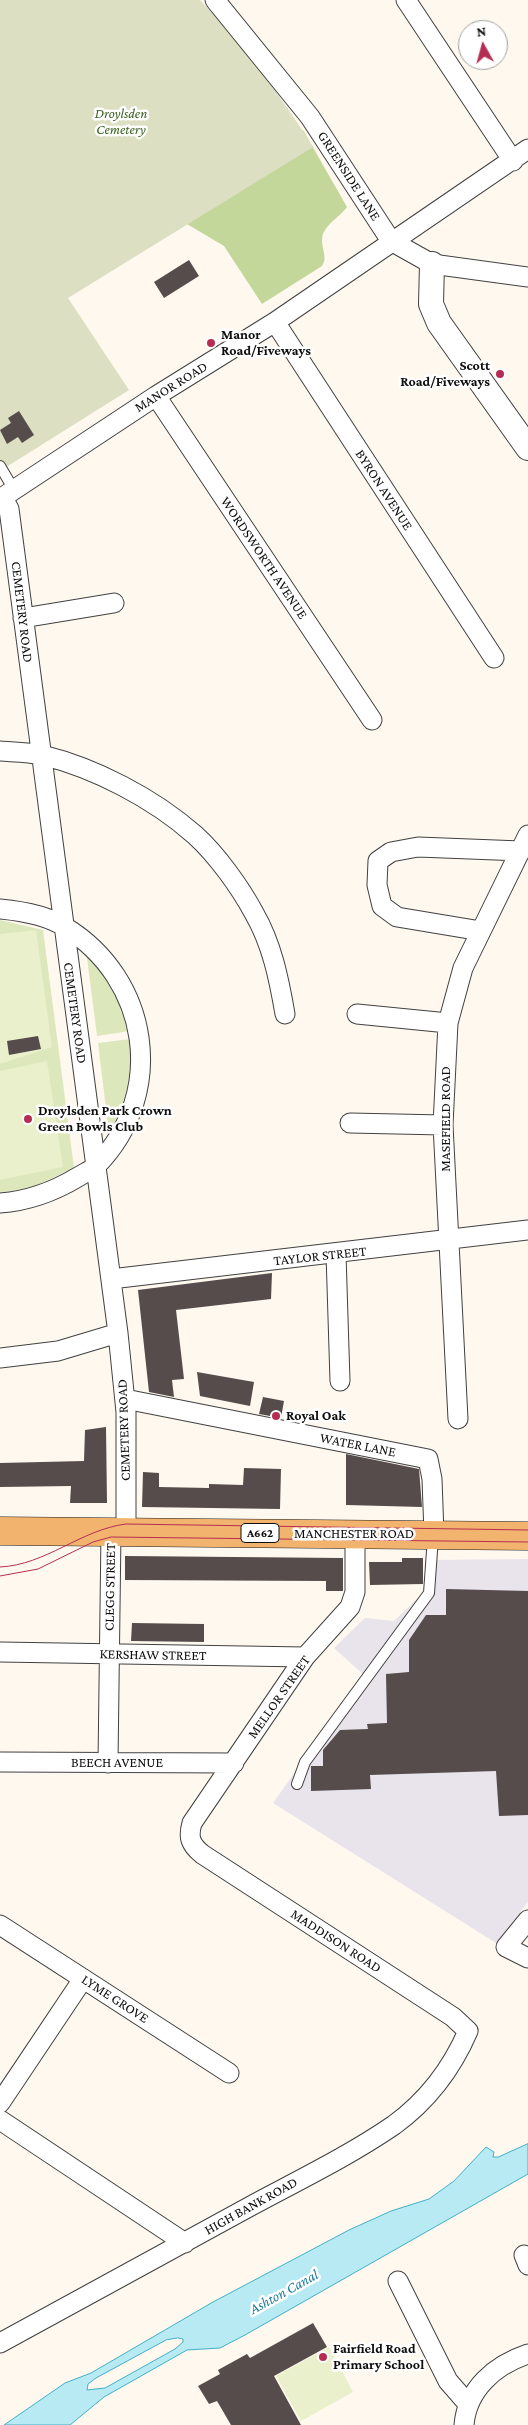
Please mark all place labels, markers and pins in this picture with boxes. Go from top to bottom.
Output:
place label: Manor Road/Fiveways [221,327,311,360]
marker: Manor Road/Fiveways [205,337,217,349]
place label: Scott Road/Fiveways [400,358,490,391]
marker: Scott Road/Fiveways [494,368,506,380]
place label: Droylsden Park Crown Green Bowls Club [38,1103,172,1136]
marker: Droylsden Park Crown Green Bowls Club [22,1113,34,1125]
place label: Royal Oak [286,1408,346,1424]
marker: Royal Oak [270,1410,282,1422]
place label: Fairfield Road Primary School [333,2341,424,2374]
marker: Fairfield Road Primary School [317,2351,329,2363]

